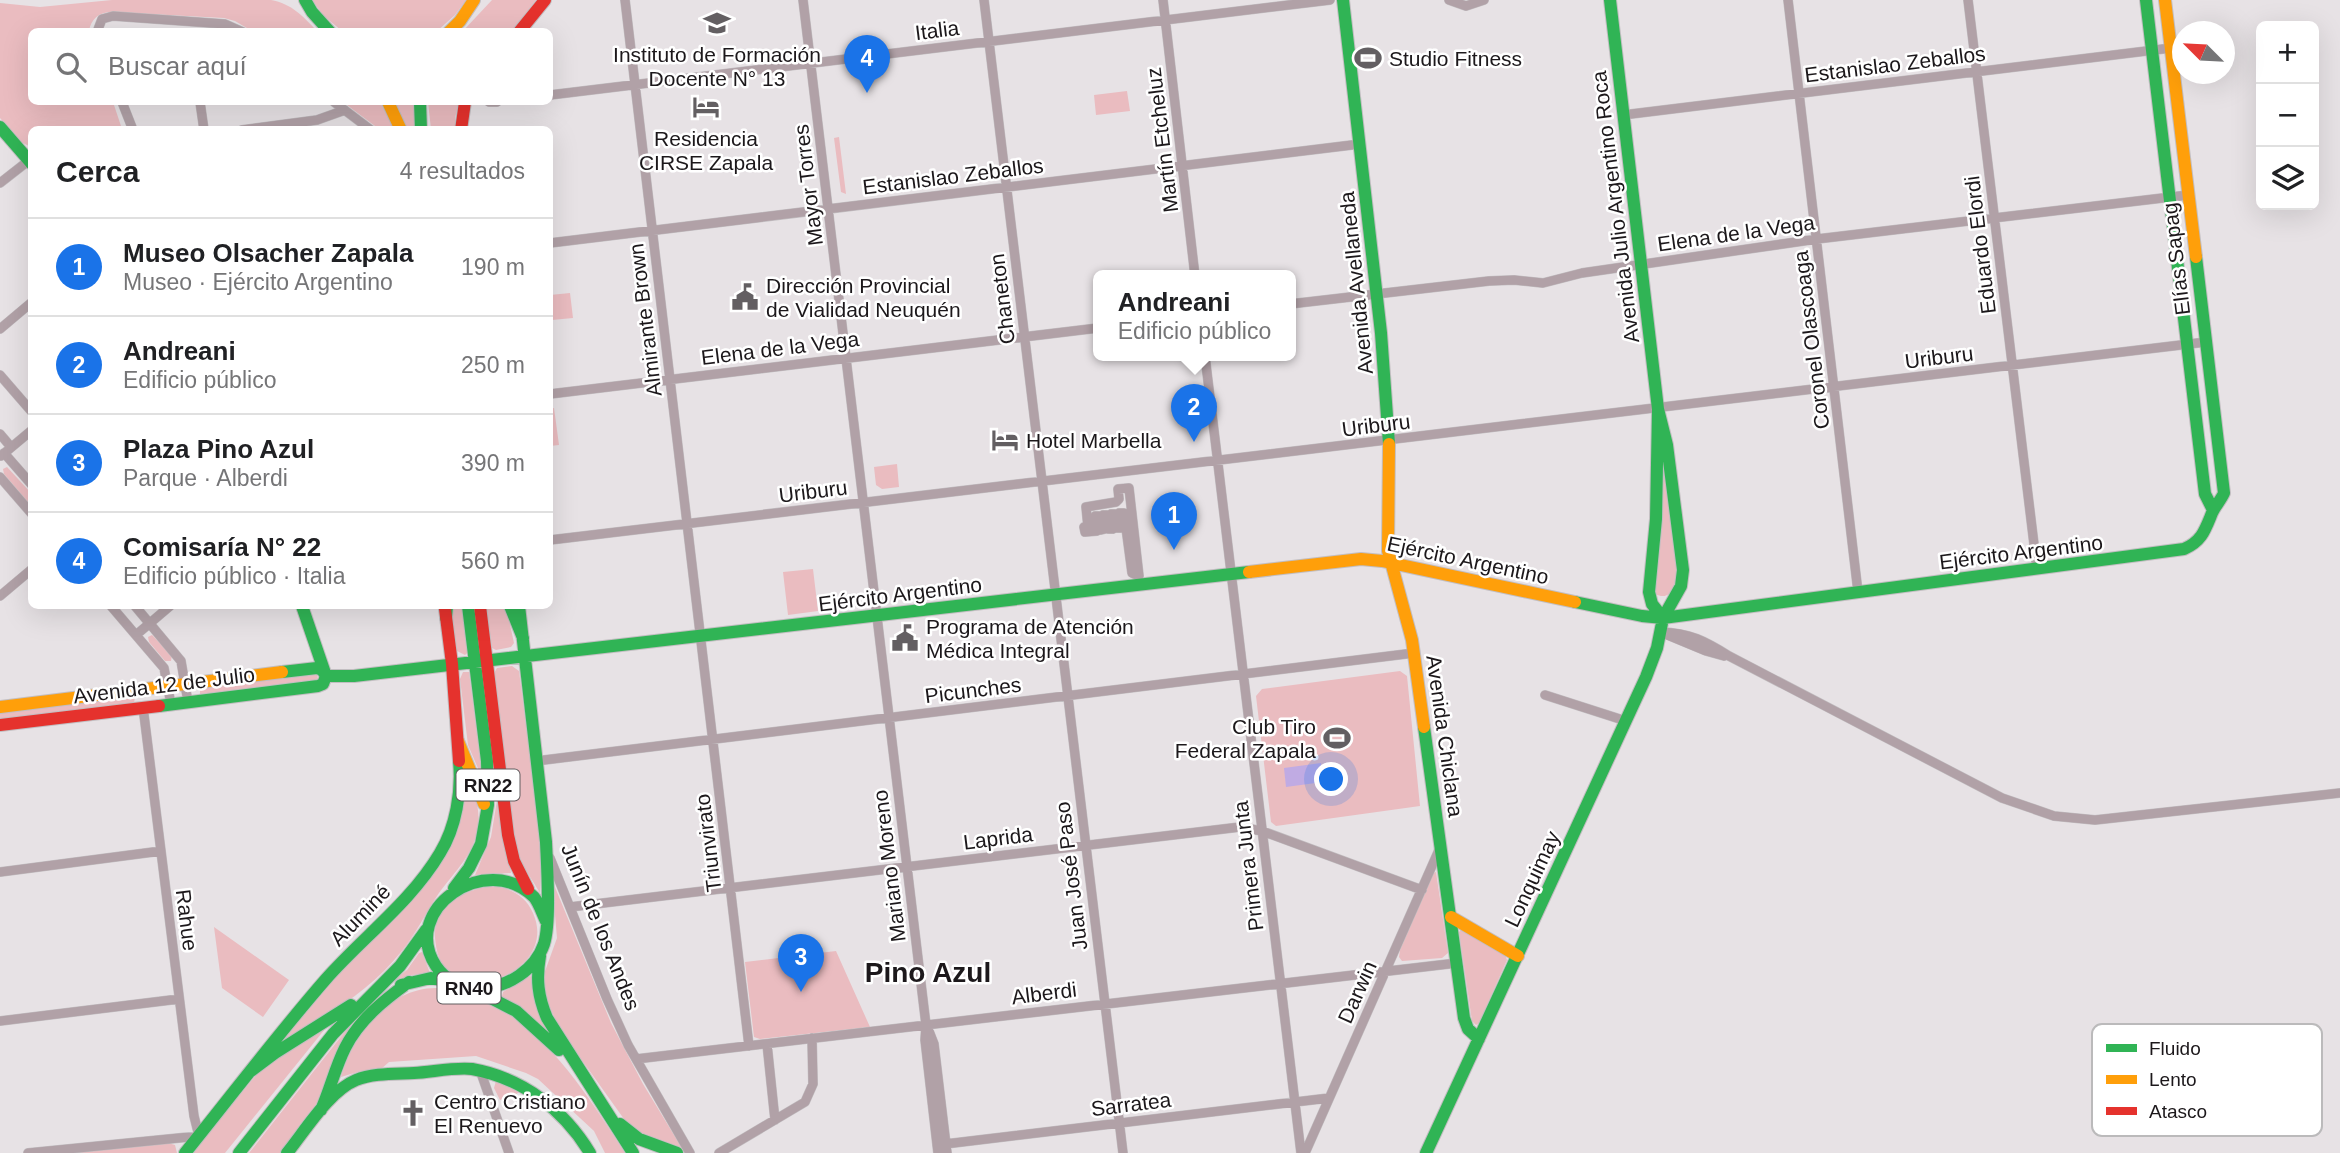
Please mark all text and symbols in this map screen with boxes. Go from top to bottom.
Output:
school or university icon: Instituto de Formación Docente N° 13 [702,8,732,38]
street label: Italia [914,16,961,44]
north arrow [2172,21,2235,84]
map controls [2256,21,2319,210]
button: + [2256,21,2319,84]
search box [28,28,553,105]
pin: 4 [844,35,890,93]
street label: Estanislao Zeballos [1803,41,1987,87]
place label: Instituto de Formación Docente N° 13 [613,43,821,90]
sports icon: Studio Fitness [1353,43,1383,73]
place label: Studio Fitness [1389,47,1522,70]
icon: search [52,48,90,86]
text: Buscar aquí [108,51,247,81]
street label: Martín Etcheluz [1142,66,1182,214]
street label: Avenida Julio Argentino Roca [1587,69,1643,344]
button: − [2256,84,2319,147]
hotel icon: Residencia CIRSE Zapala [691,92,721,122]
street label: Mayor Torres [789,123,827,247]
place label: Residencia CIRSE Zapala [639,127,773,174]
button: layers [2256,147,2319,210]
street label: Estanislao Zeballos [861,153,1045,199]
text: Cerca [56,155,139,188]
text: 4 resultados [400,158,525,184]
street label: Eduardo Elordi [1960,175,2000,315]
street label: Avenida Avellaneda [1335,190,1377,376]
street label: Elías Sapag [2158,201,2194,317]
street label: Elena de la Vega [1656,211,1817,255]
text: Museo Olsacher Zapala [123,238,413,268]
street label: Almirante Brown [624,242,666,398]
street label: Coronel Olascoaga [1789,249,1833,431]
street label: Chaneton [985,252,1019,346]
text: 1 [73,254,85,280]
text: 190 m [461,254,525,280]
text: Museo · Ejército Argentino [123,269,393,295]
popup [1093,270,1296,361]
place label: Dirección Provincial de Vialidad Neuquén [766,274,961,321]
public building icon: Dirección Provincial de Vialidad Neuquén [730,282,760,312]
text: Andreani [1118,287,1230,317]
text: Edificio público [1118,318,1271,344]
street label: Elena de la Vega [700,327,861,369]
text: Andreani [123,336,236,366]
street label: Uriburu [1903,341,1975,373]
text: 2 [73,352,85,378]
text: 250 m [461,352,525,378]
text: Edificio público [123,367,276,393]
pin: 2 [1171,384,1217,442]
street label: Uriburu [1340,409,1412,441]
hotel icon: Hotel Marbella [990,425,1020,455]
place label: Hotel Marbella [1026,429,1162,452]
text: Plaza Pino Azul [123,434,314,464]
text: 3 [73,450,85,476]
text: 390 m [461,450,525,476]
text: Parque · Alberdi [123,465,288,491]
street label: Uriburu [777,475,849,507]
pin: 1 [1151,492,1197,550]
street label: Ejército Argentino [1938,531,2104,573]
text: Comisaría N° 22 [123,532,321,562]
street label: Ejército Argentino [1385,532,1551,588]
text: 4 [73,548,85,574]
text: 560 m [461,548,525,574]
text: Edificio público · Italia [123,563,345,589]
street label: Ejército Argentino [817,573,983,615]
place label: Programa de Atención Médica Integral [926,615,1134,662]
public building icon: Programa de Atención Médica Integral [890,623,920,653]
street label: Avenida Chiclana [1422,654,1468,819]
street label: Avenida 12 de Julio [72,662,256,708]
street label: Picunches [924,673,1022,707]
place label: Club Tiro Federal Zapala [1175,715,1316,762]
sports icon: Club Tiro Federal Zapala [1322,723,1352,753]
your location [1314,762,1348,796]
road number: RN22 [456,770,520,800]
street label: Mariano Moreno [868,789,910,943]
street label: Triunvirato [691,793,725,893]
street label: Primera Junta [1229,799,1267,932]
street label: Juan José Paso [1050,800,1092,952]
street label: Laprida [962,822,1034,854]
street label: Lonquimay [1500,827,1564,930]
street label: Junín de los Andes [557,840,645,1014]
street label: Aluminé [325,880,395,950]
street label: Rahue [172,888,202,952]
pin: 3 [778,934,824,992]
district label: Pino Azul [865,957,991,988]
street label: Darwin [1333,957,1381,1027]
road number: RN40 [438,972,500,1004]
street label: Alberdi [1010,978,1078,1008]
legend [2092,1024,2322,1136]
text: Fluido [2149,1038,2201,1059]
text: Lento [2149,1069,2197,1090]
street label: Sarratea [1090,1088,1173,1120]
place label: Centro Cristiano El Renuevo [434,1090,586,1137]
church icon: Centro Cristiano El Renuevo [398,1098,428,1128]
text: Atasco [2149,1101,2207,1122]

